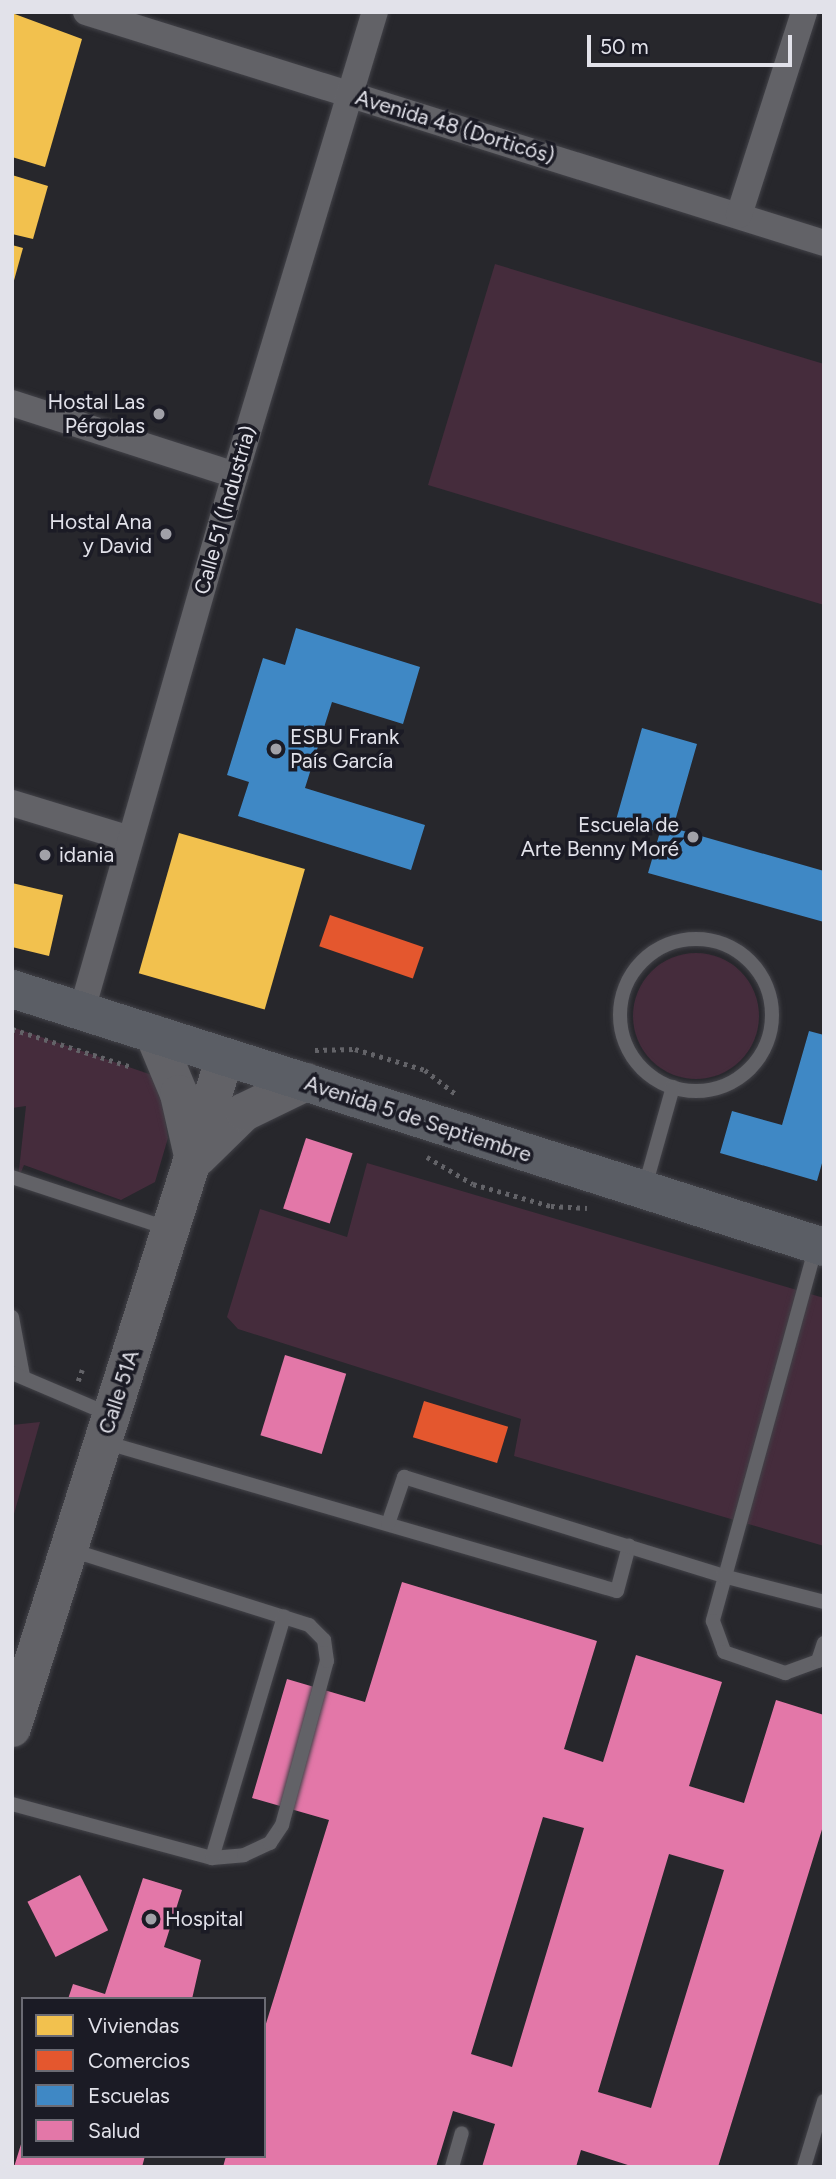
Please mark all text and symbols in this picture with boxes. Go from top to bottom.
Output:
scale bar [591,21,796,65]
text: 50 m [600,34,649,59]
street label: Avenida 48 (Dorticós) [352,85,558,169]
place label: Hostal Las Pérgolas [47,389,145,439]
marker: Hostal Las Pérgolas [151,406,167,422]
street label: Calle 51 (Industria) [189,423,261,597]
place label: Hostal Ana y David [49,509,152,559]
marker: Hostal Ana y David [158,526,174,542]
place label: ESBU Frank País García [290,724,399,774]
marker: ESBU Frank País García [268,741,284,757]
place label: Escuela de Arte Benny Moré [521,812,679,862]
marker: Escuela de Arte Benny Moré [685,829,701,845]
place label: idania [59,842,114,868]
marker: idania [37,847,53,863]
street label: Avenida 5 de Septiembre [301,1070,535,1168]
street label: Calle 51A [94,1347,144,1437]
place label: Hospital [165,1906,243,1932]
marker: Hospital [143,1911,159,1927]
legend [21,1997,266,2158]
text: Viviendas [88,2013,179,2038]
text: Comercios [88,2048,190,2073]
text: Escuelas [88,2083,170,2108]
text: Salud [88,2118,140,2143]

